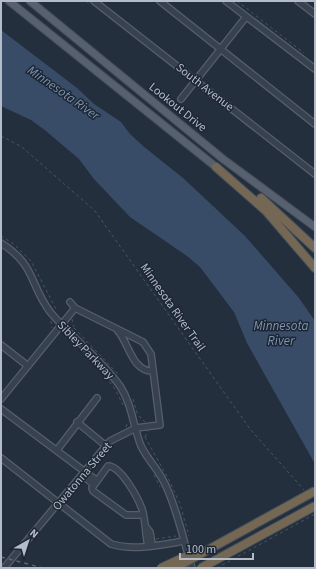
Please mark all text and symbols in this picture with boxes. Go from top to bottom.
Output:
street label: South Avenue [172,59,237,115]
water label: Minnesota River [24,61,104,125]
street label: Lookout Drive [145,79,210,136]
street label: Minnesota River Trail [136,260,209,355]
street label: Sibley Parkway [53,317,118,384]
water label: Minnesota River [253,317,309,350]
street label: Owatonna Street [49,439,116,514]
north arrow [8,521,48,561]
text: N [26,525,42,542]
scale bar [180,535,253,561]
text: 100 m [186,541,216,558]

